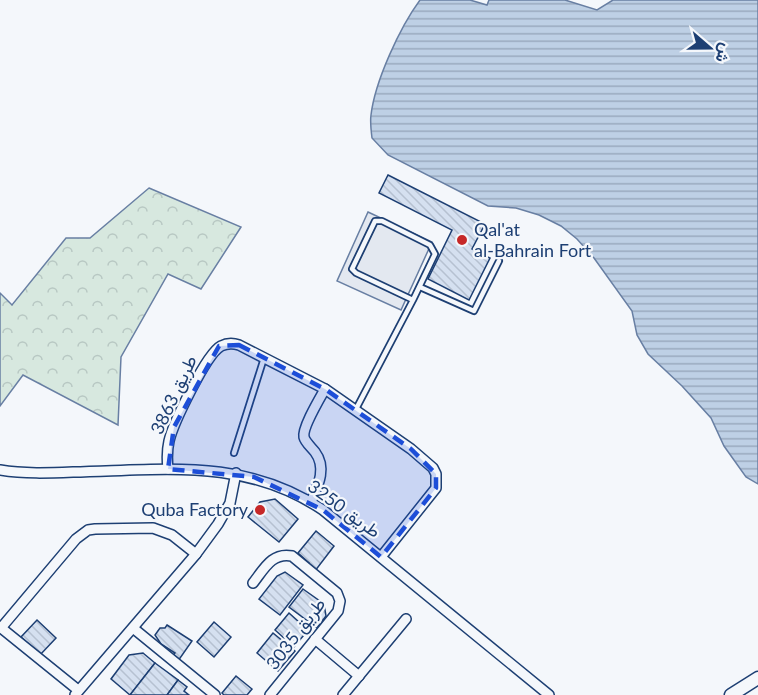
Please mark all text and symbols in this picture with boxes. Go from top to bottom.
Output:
north arrow [680,18,740,78]
text: ش [711,41,737,66]
place label: Qal'at al-Bahrain Fort [474,218,592,261]
marker: Qal'at al-Bahrain Fort [455,233,469,247]
street label: طريق 3863 [145,352,202,438]
street label: طريق 3250 [303,474,385,543]
place label: Quba Factory [141,498,249,520]
marker: Quba Factory [253,503,267,517]
street label: طريق 3035 [261,593,330,674]

